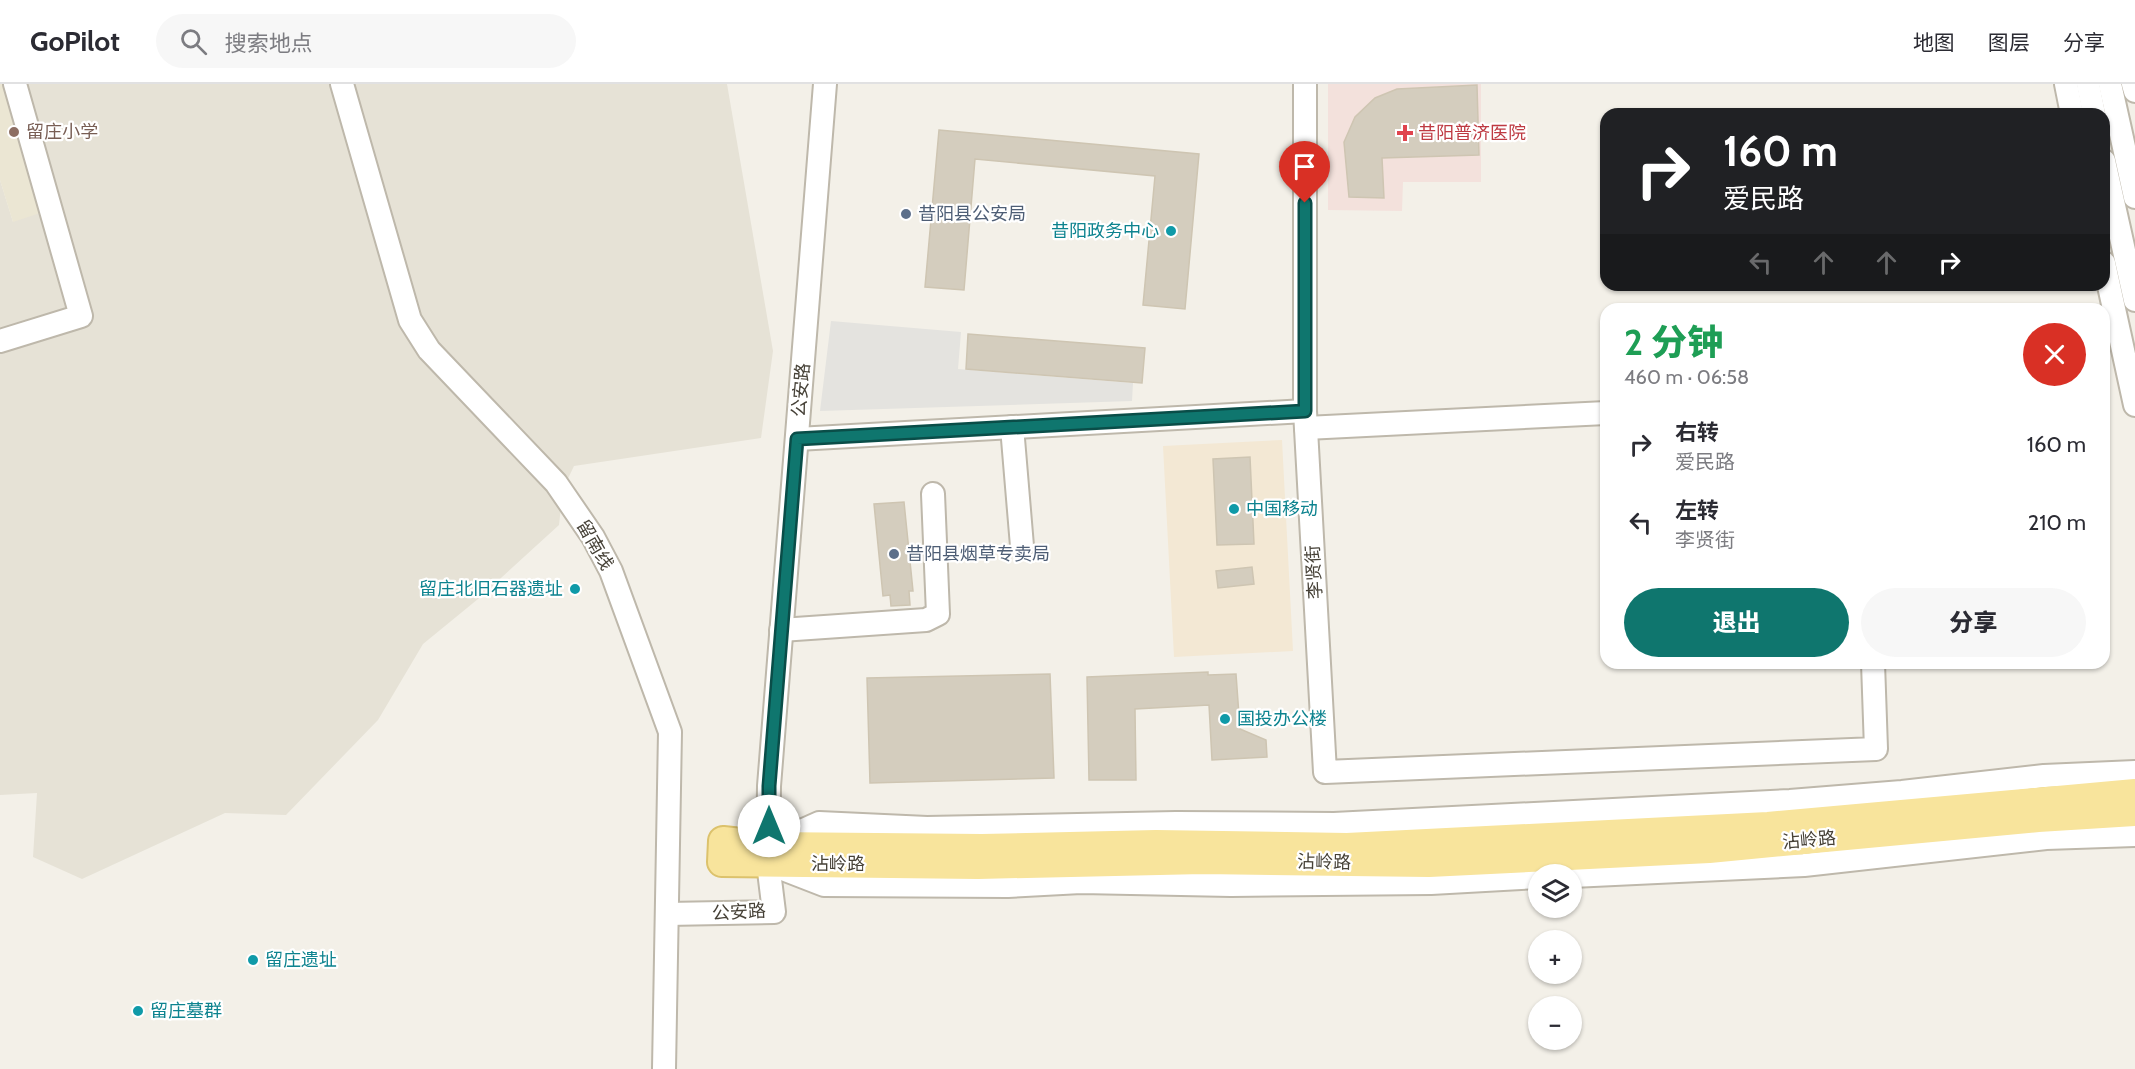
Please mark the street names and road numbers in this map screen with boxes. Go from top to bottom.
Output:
street label: 公安路 [788,362,814,418]
street label: 留南线 [572,516,618,574]
street label: 李贤街 [1302,544,1326,600]
street label: 沾岭路 [1781,827,1837,853]
street label: 沾岭路 [1297,851,1351,873]
street label: 沾岭路 [811,853,865,875]
street label: 公安路 [711,900,767,924]

